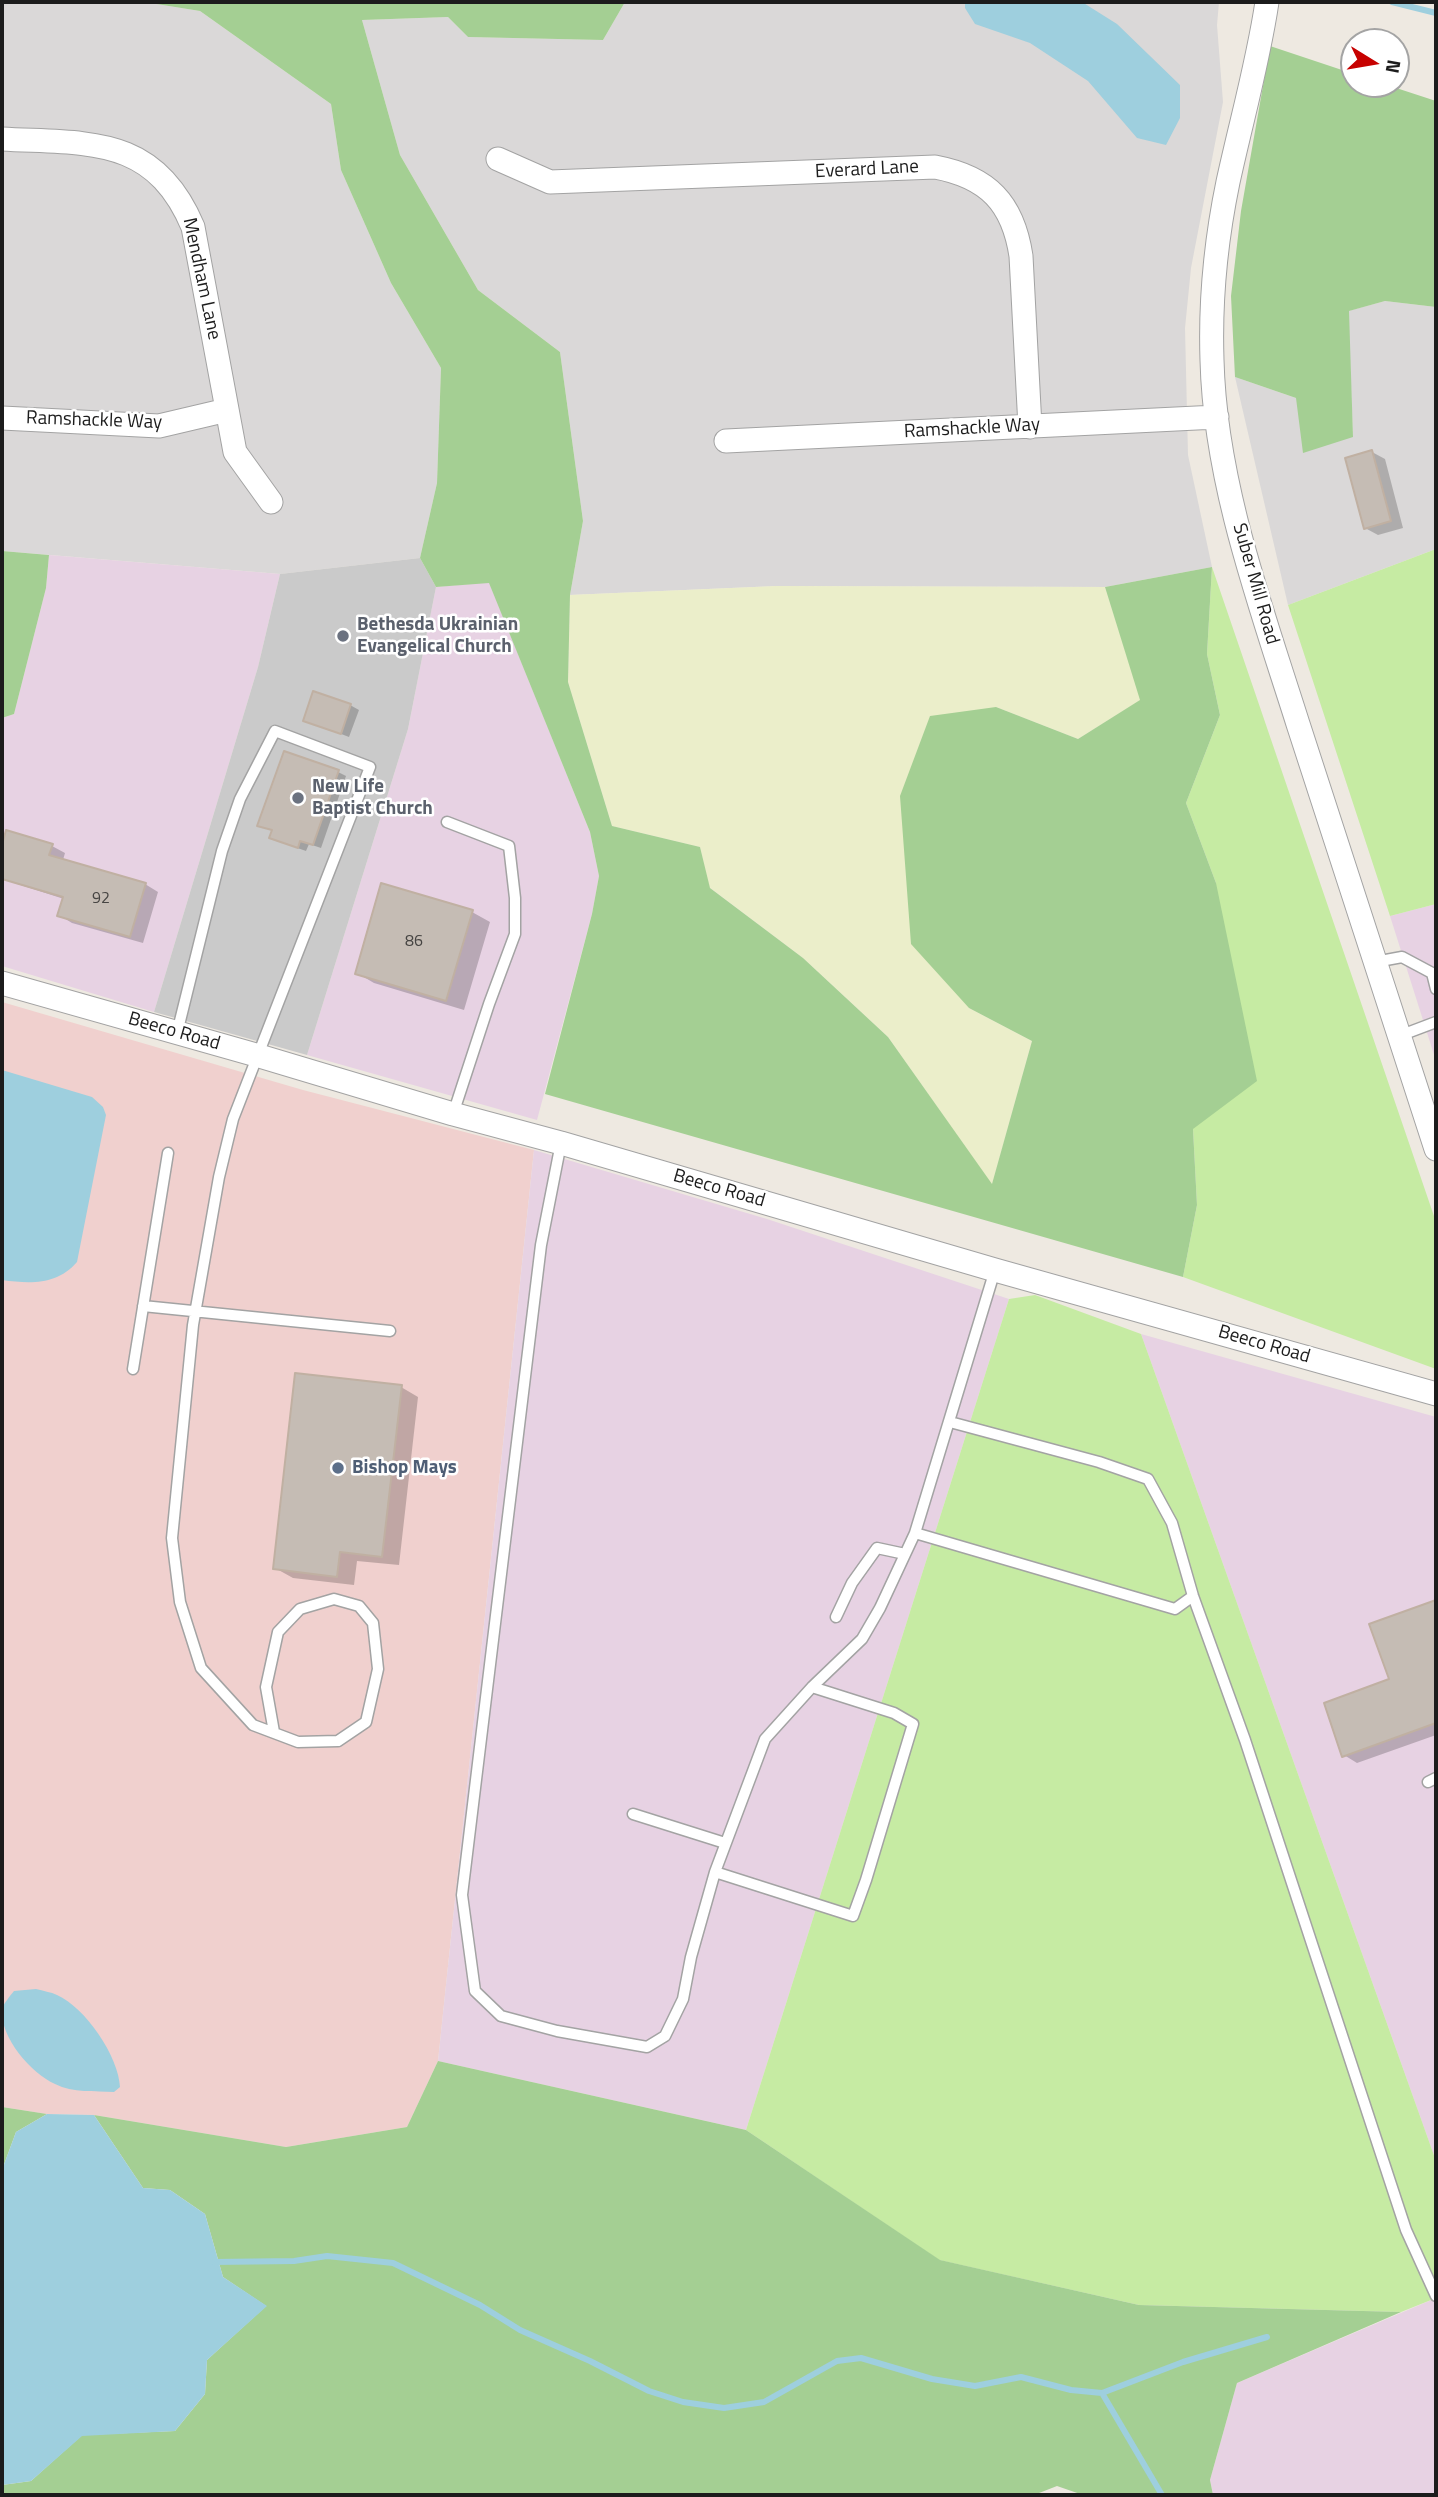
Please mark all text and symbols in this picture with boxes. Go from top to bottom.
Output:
north arrow [1340,28,1410,98]
text: N [1379,57,1410,76]
street label: Everard Lane [815,156,919,184]
street label: Mendham Lane [177,216,225,342]
street label: Ramshackle Way [25,407,163,435]
street label: Ramshackle Way [903,414,1041,444]
street label: Suber Mill Road [1227,521,1283,647]
place label: Bethesda Ukrainian Evangelical Church [357,614,518,658]
marker: Bethesda Ukrainian Evangelical Church [335,628,351,644]
place label: New Life Baptist Church [312,776,433,820]
marker: New Life Baptist Church [290,790,306,806]
house number: 92 [92,889,110,909]
house number: 86 [405,932,423,952]
street label: Beeco Road [125,1008,223,1056]
street label: Beeco Road [670,1165,768,1213]
street label: Beeco Road [1215,1321,1313,1369]
place label: Bishop Mays [352,1457,457,1479]
marker: Bishop Mays [330,1460,346,1476]

